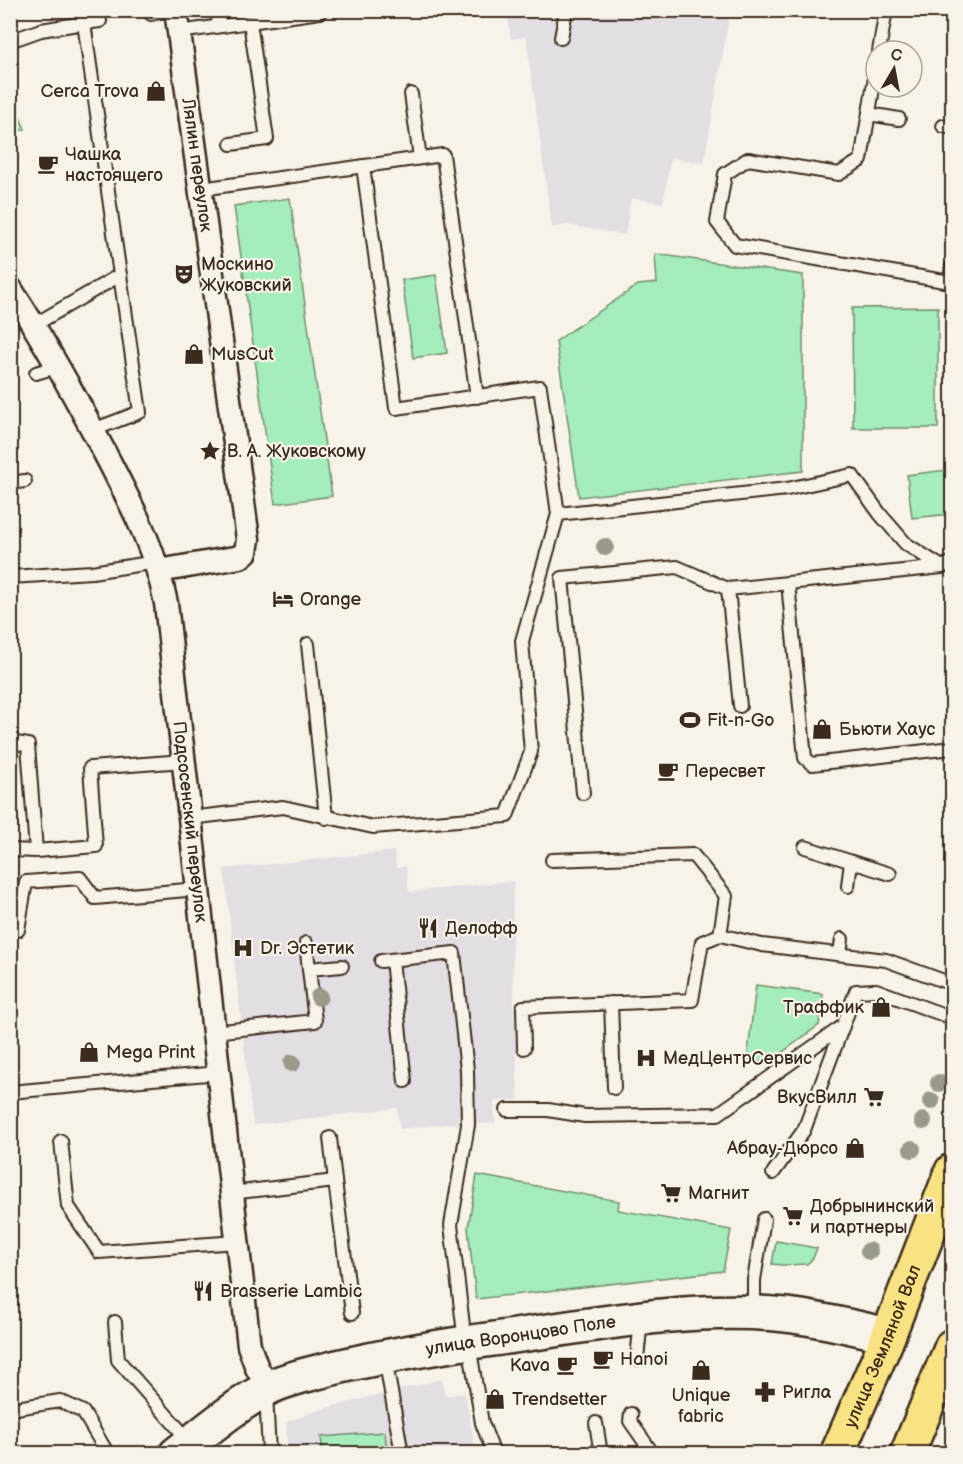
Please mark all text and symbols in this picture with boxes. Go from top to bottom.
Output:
north arrow [864,39,924,99]
text: С [889,45,903,66]
shop icon: Cerca Trova [144,79,168,103]
place label: Cerca Trova [41,81,139,102]
street label: Лялин переулок [177,96,217,234]
place label: Чашка настоящего [65,144,163,186]
cafe icon: Чашка настоящего [36,152,60,176]
place label: Москино Жуковский [201,254,292,296]
theatre icon: Москино Жуковский [172,262,196,286]
shop icon: MusCut [182,342,206,366]
place label: MusCut [211,344,274,365]
place icon: В. А. Жуковскому [198,439,222,463]
place label: В. А. Жуковскому [227,441,367,462]
hotel icon: Orange [271,587,295,611]
place label: Orange [300,589,362,610]
sports icon: Fit-n-Go [678,708,702,732]
place label: Fit-n-Go [707,710,775,731]
shop icon: Бьюти Хаус [810,717,834,741]
place label: Бьюти Хаус [839,719,936,740]
street label: Подсосенский переулок [169,720,212,924]
cafe icon: Пересвет [656,759,680,783]
place label: Пересвет [685,761,766,782]
restaurant icon: Делофф [416,916,440,940]
place label: Делофф [445,918,518,939]
hospital icon: Dr. Эстетик [231,936,255,960]
place label: Dr. Эстетик [260,938,355,959]
shop icon: Траффик [869,995,893,1019]
place label: Траффик [783,997,864,1018]
shop icon: Mega Print [77,1040,101,1064]
place label: Mega Print [106,1042,196,1063]
hospital icon: МедЦентрСервис [634,1046,658,1070]
place label: МедЦентрСервис [663,1048,812,1069]
supermarket icon: ВкусВилл [862,1085,886,1109]
place label: ВкусВилл [777,1087,857,1108]
shop icon: Абрау-Дюрсо [843,1136,867,1160]
place label: Абрау-Дюрсо [726,1138,838,1159]
supermarket icon: Магнит [659,1181,683,1205]
place label: Магнит [688,1183,750,1204]
place label: Добрынинский и партнеры [810,1196,934,1238]
supermarket icon: Добрынинский и партнеры [781,1204,805,1228]
street label: улица Земляной Вал [839,1262,925,1431]
restaurant icon: Brasserie Lambic [191,1279,215,1303]
place label: Brasserie Lambic [220,1281,362,1302]
street label: улица Воронцово Поле [424,1311,617,1360]
cafe icon: Hanoi [591,1347,615,1371]
place label: Hanoi [620,1349,668,1370]
cafe icon: Kava [555,1353,579,1377]
place label: Kava [510,1355,550,1376]
shop icon: Unique fabric [689,1358,713,1382]
pharmacy icon: Ригла [753,1380,777,1404]
place label: Ригла [782,1382,832,1403]
place label: Unique fabric [672,1385,731,1427]
shop icon: Trendsetter [483,1387,507,1411]
place label: Trendsetter [512,1389,607,1410]

